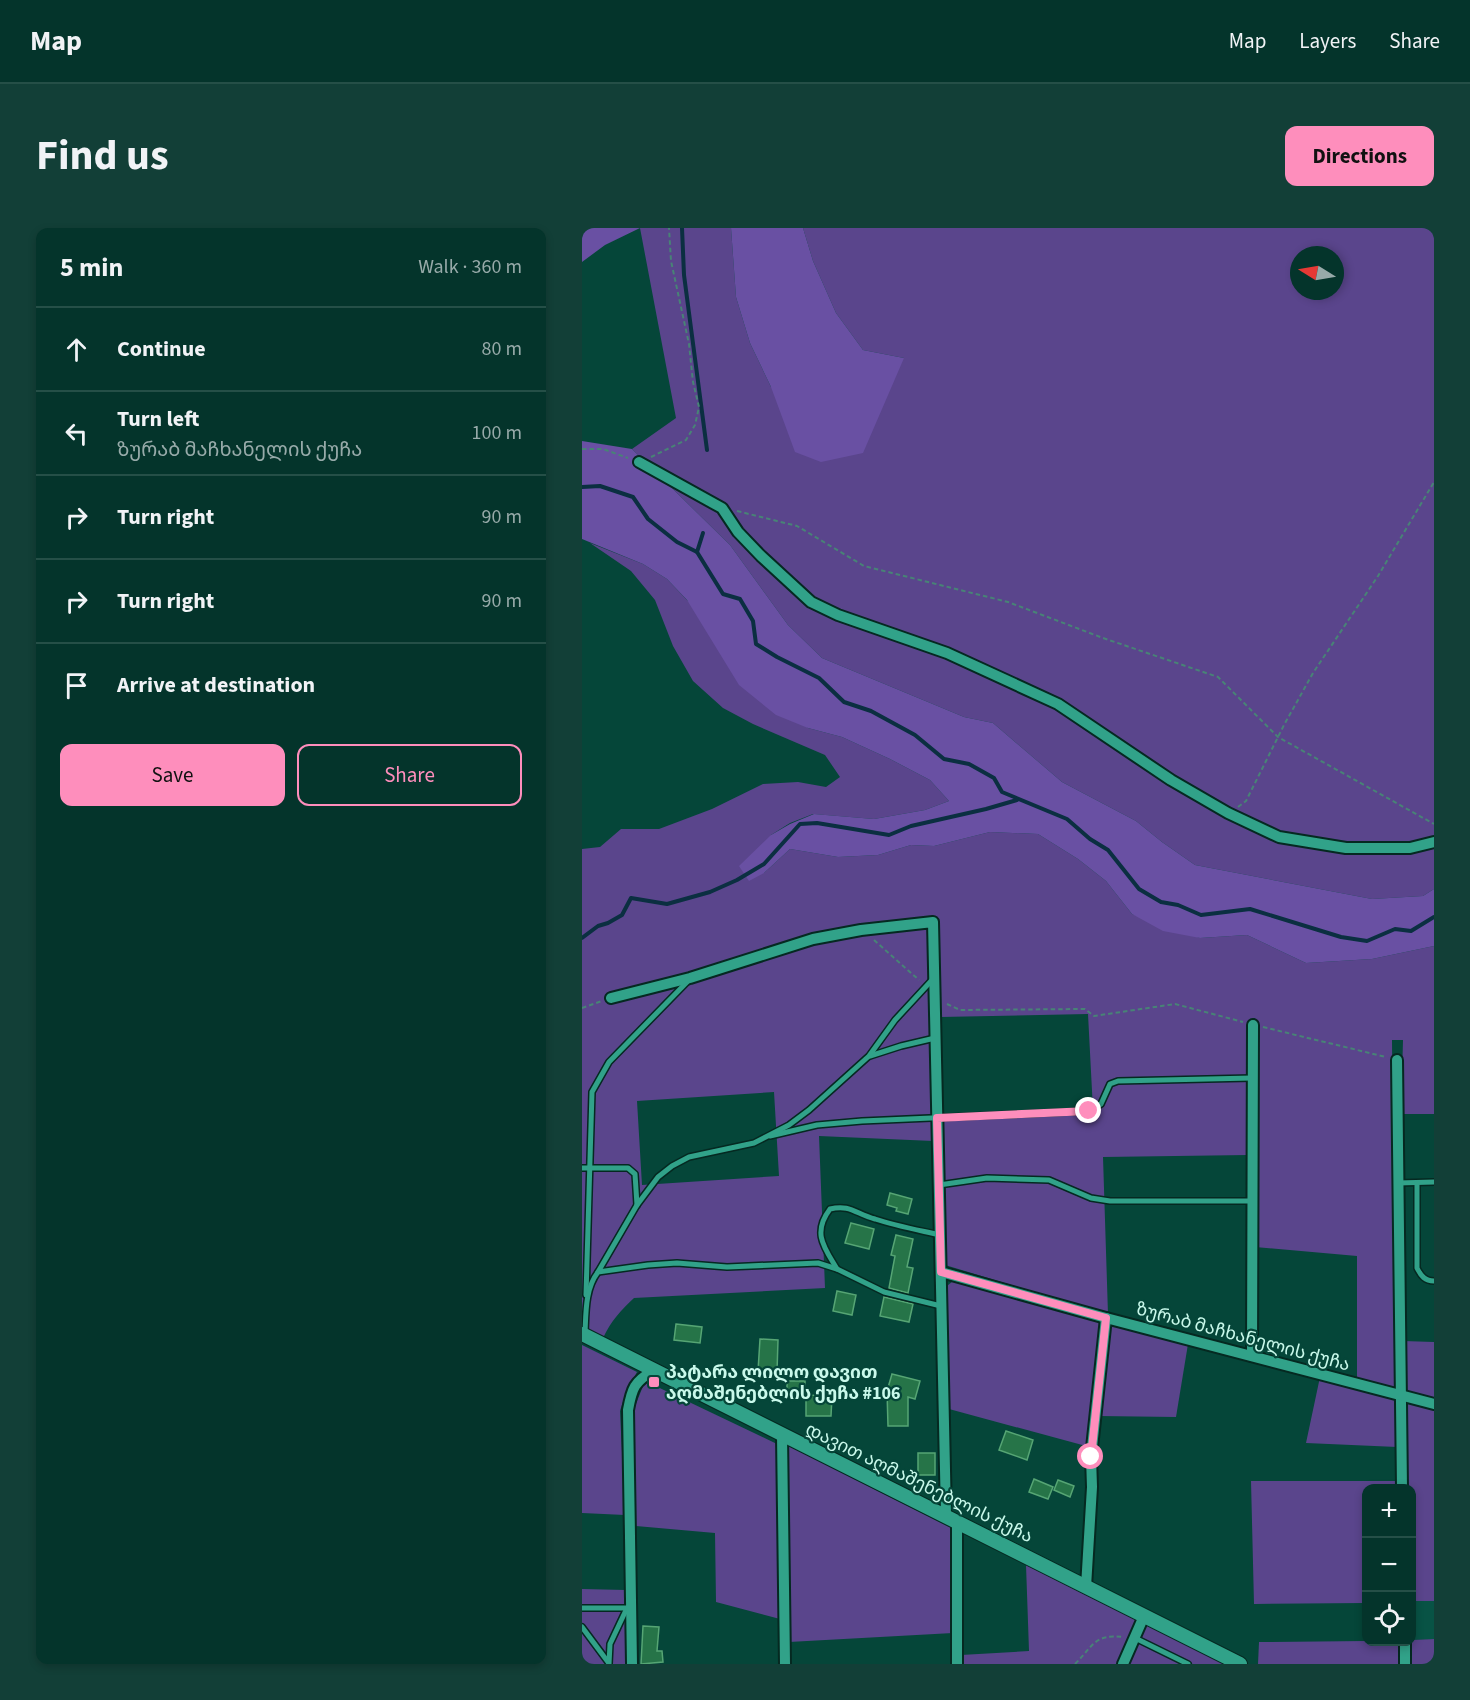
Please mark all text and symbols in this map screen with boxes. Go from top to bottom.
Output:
text: Map [30,21,82,61]
text: Map [1229,26,1266,56]
text: Layers [1299,26,1356,56]
text: Share [1389,26,1440,56]
text: Find us [36,126,169,186]
button: Directions [1285,126,1434,186]
north arrow [1290,246,1344,300]
text: 5 min [60,249,123,286]
text: Walk · 360 m [418,253,522,281]
icon: ahead [60,333,93,366]
text: Continue [117,333,206,365]
text: 80 m [482,335,522,363]
text: Turn left [117,403,199,435]
icon: left [60,417,93,450]
text: 100 m [472,419,522,447]
text: ზურაბ მაჩხანელის ქუჩა [117,436,362,464]
icon: right [60,501,93,534]
text: Turn right [117,501,214,533]
text: 90 m [482,503,522,531]
icon: right [60,585,93,618]
text: Turn right [117,585,214,617]
text: 90 m [482,587,522,615]
icon: arrive [60,669,93,702]
text: Arrive at destination [117,669,315,701]
button: Save [60,744,285,806]
button: Share [297,744,522,806]
route end [1075,1097,1101,1123]
street label: ზურაბ მაჩხანელის ქუჩა [1133,1296,1353,1378]
place label: პატარა ლილო დავით აღმაშენებლის ქუჩა #106 [666,1360,901,1406]
marker: პატარა ლილო დავით აღმაშენებლის ქუჩა #106 [647,1375,661,1389]
street label: დავით აღმაშენებლის ქუჩა [801,1417,1037,1549]
route start [1077,1443,1103,1469]
map controls [1362,1484,1416,1646]
button: + [1362,1484,1416,1538]
button: − [1362,1538,1416,1592]
button: locate [1362,1592,1416,1646]

